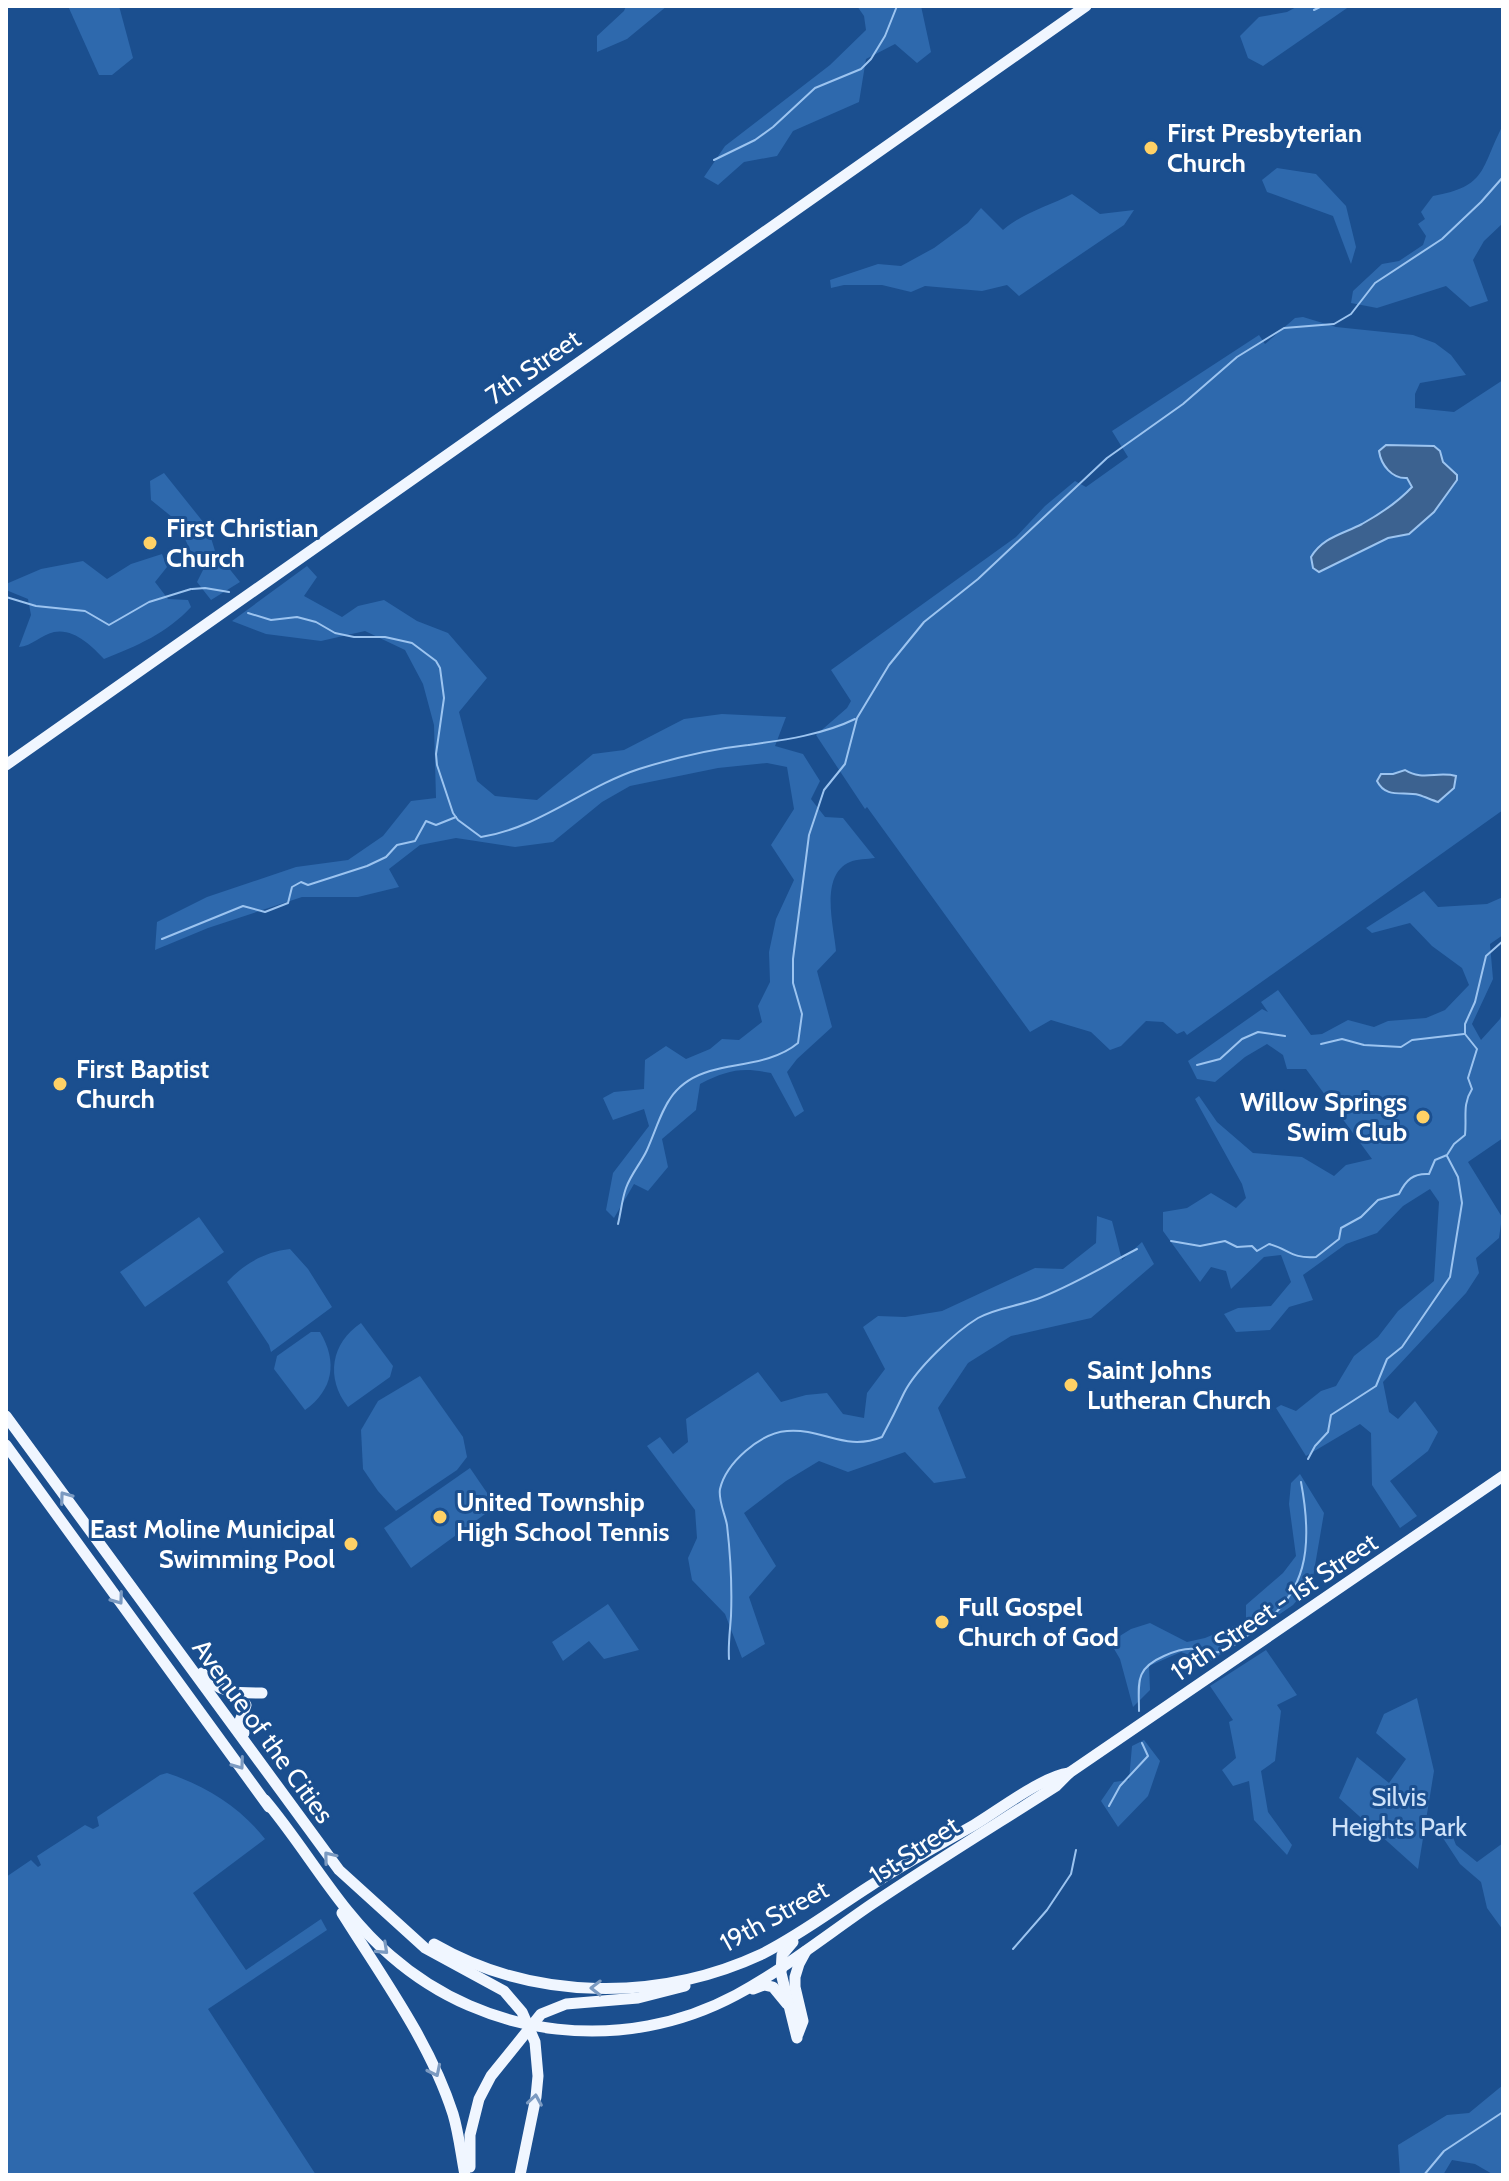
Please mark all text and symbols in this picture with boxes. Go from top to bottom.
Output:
place label: First Presbyterian Church [1167,117,1362,179]
marker: First Presbyterian Church [1142,139,1160,157]
street label: 7th Street [479,323,587,411]
place label: First Christian Church [166,512,319,574]
marker: First Christian Church [141,534,159,552]
place label: First Baptist Church [76,1053,209,1115]
marker: First Baptist Church [51,1075,69,1093]
place label: Willow Springs Swim Club [1240,1086,1407,1148]
marker: Willow Springs Swim Club [1414,1108,1432,1126]
place label: Saint Johns Lutheran Church [1087,1354,1271,1416]
marker: Saint Johns Lutheran Church [1062,1376,1080,1394]
place label: United Township High School Tennis [456,1486,670,1548]
one-way arrow [60,1491,75,1506]
marker: United Township High School Tennis [431,1508,449,1526]
place label: East Moline Municipal Swimming Pool [90,1513,335,1575]
street label: 19th Street - 1st Street [1165,1526,1384,1688]
marker: East Moline Municipal Swimming Pool [342,1535,360,1553]
one-way arrow [108,1590,123,1604]
place label: Full Gospel Church of God [958,1591,1119,1653]
marker: Full Gospel Church of God [933,1613,951,1631]
street label: Avenue of the Cities [186,1633,341,1829]
one-way arrow [229,1756,244,1770]
park label: Silvis Heights Park [1331,1781,1467,1843]
street label: 1st Street [863,1809,965,1891]
one-way arrow [324,1851,338,1866]
street label: 19th Street [714,1873,834,1959]
one-way arrow [374,1940,388,1955]
one-way arrow [589,1979,602,1997]
one-way arrow [425,2063,441,2078]
one-way arrow [526,2094,543,2107]

